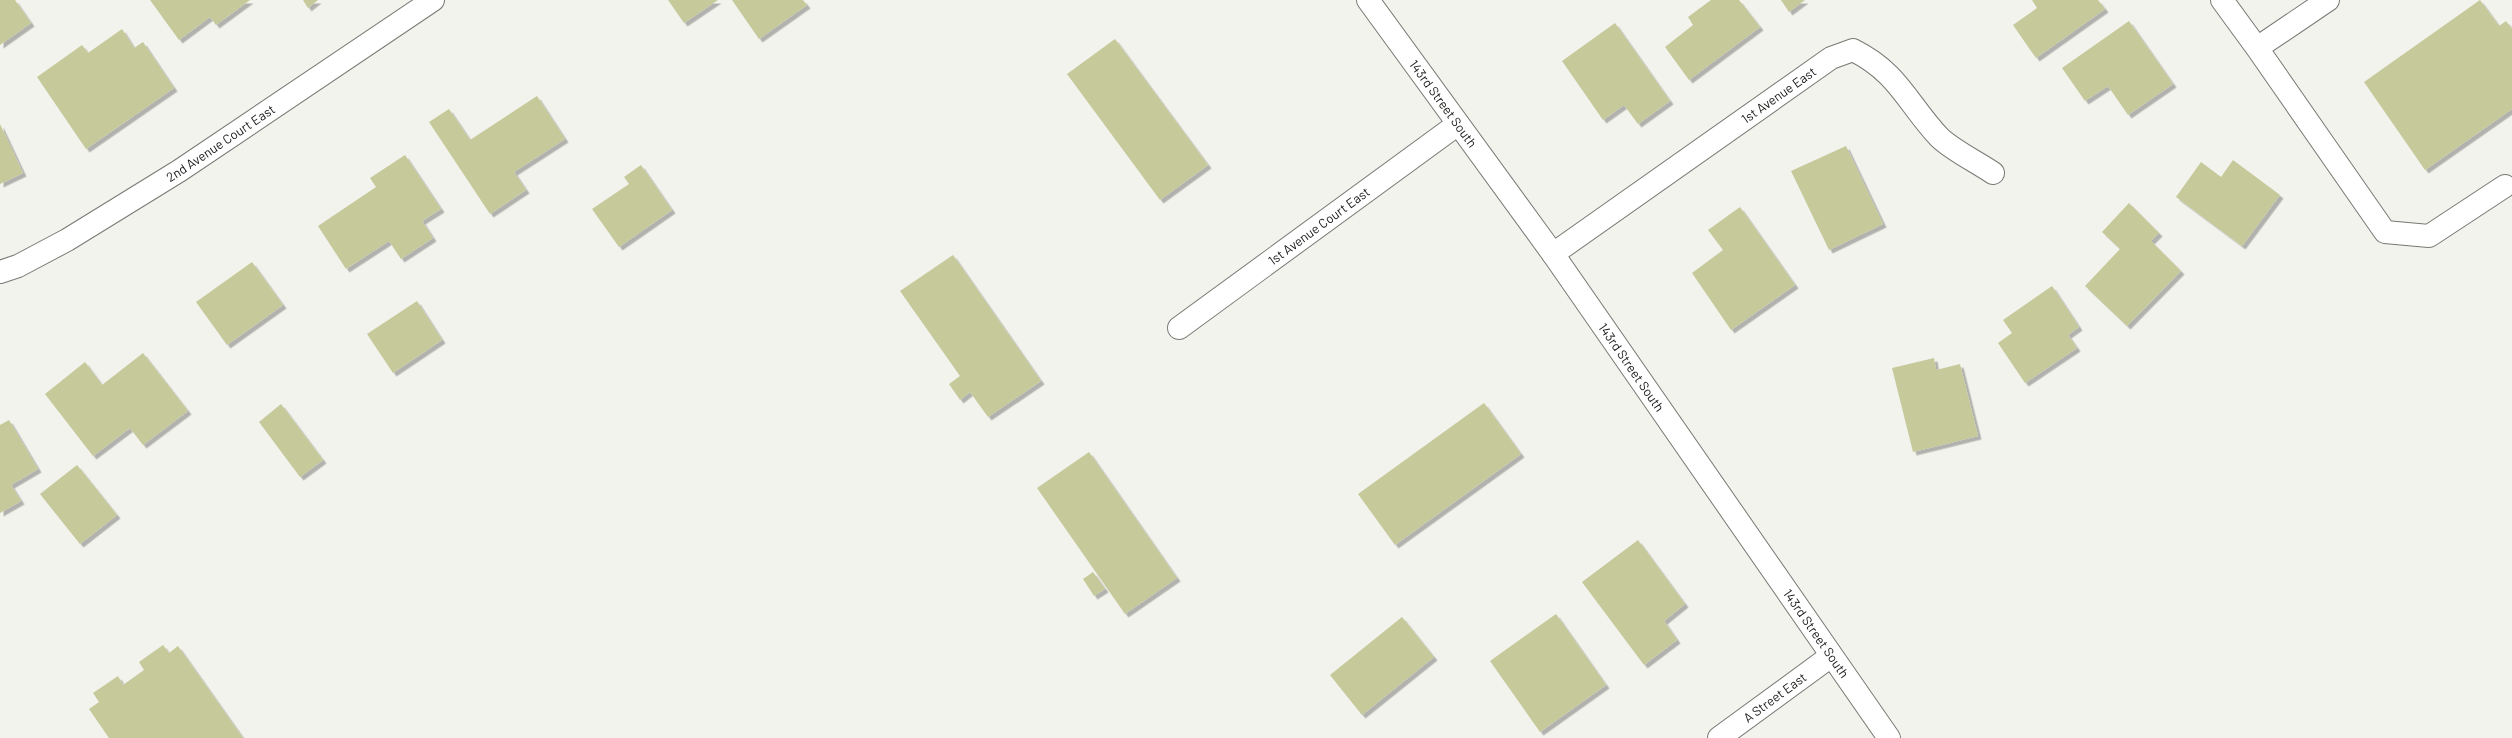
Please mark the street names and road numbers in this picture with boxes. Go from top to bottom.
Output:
street label: 143rd Street South [1406,57,1481,150]
street label: 1st Avenue East [1738,63,1819,127]
street label: 2nd Avenue Court East [163,101,278,185]
street label: 1st Avenue Court East [1265,183,1373,268]
street label: 143rd Street South [1595,320,1668,415]
street label: 143rd Street South [1780,586,1853,681]
street label: A Street East [1740,669,1809,726]

